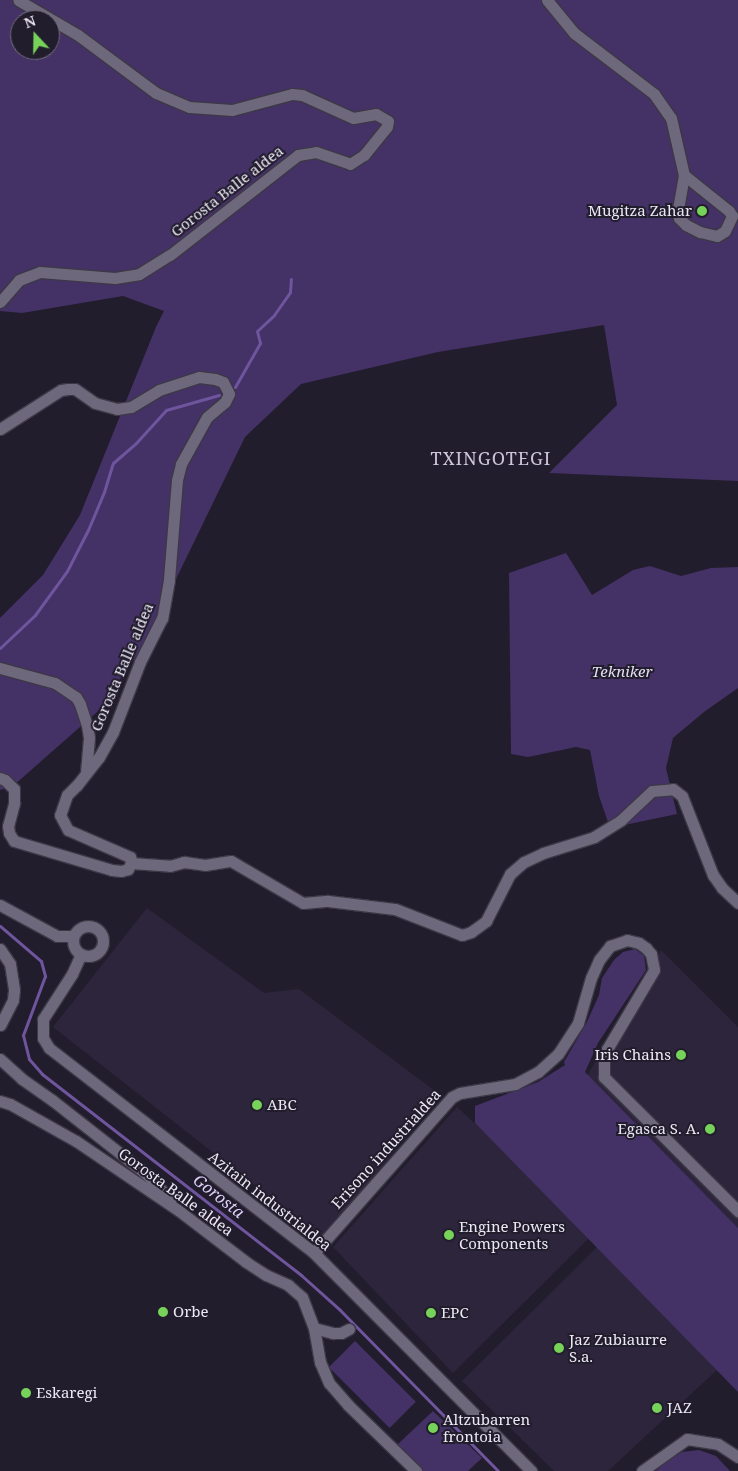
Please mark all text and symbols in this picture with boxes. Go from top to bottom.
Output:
north arrow [10,10,60,60]
text: N [21,11,38,32]
street label: Gorosta Balle aldea [167,142,287,240]
place label: Mugitza Zahar [588,202,692,220]
marker: Mugitza Zahar [696,205,708,217]
district label: TXINGOTEGI [429,447,553,469]
street label: Gorosta Balle aldea [87,600,157,734]
park label: Tekniker [592,663,652,681]
place label: Iris Chains [595,1046,671,1064]
marker: Iris Chains [675,1049,687,1061]
street label: Erisono industrialdea [328,1085,444,1213]
place label: ABC [267,1096,297,1114]
marker: ABC [251,1099,263,1111]
place label: Egasca S. A. [618,1120,700,1138]
marker: Egasca S. A. [704,1123,716,1135]
street label: Gorosta Balle aldea [115,1144,237,1240]
street label: Azitain industrialdea [205,1147,335,1255]
water label: Gorosta [190,1170,248,1222]
place label: Engine Powers Components [459,1217,565,1252]
marker: Engine Powers Components [443,1229,455,1241]
place label: Orbe [173,1303,208,1321]
place label: EPC [441,1304,469,1322]
marker: Orbe [157,1306,169,1318]
marker: EPC [425,1307,437,1319]
place label: Jaz Zubiaurre S.a. [569,1330,667,1365]
marker: Jaz Zubiaurre S.a. [553,1342,565,1354]
place label: Eskaregi [36,1384,97,1402]
marker: Eskaregi [20,1387,32,1399]
place label: JAZ [667,1399,692,1417]
marker: JAZ [651,1402,663,1414]
place label: Altzubarren frontoia [443,1410,530,1445]
marker: Altzubarren frontoia [427,1422,439,1434]

